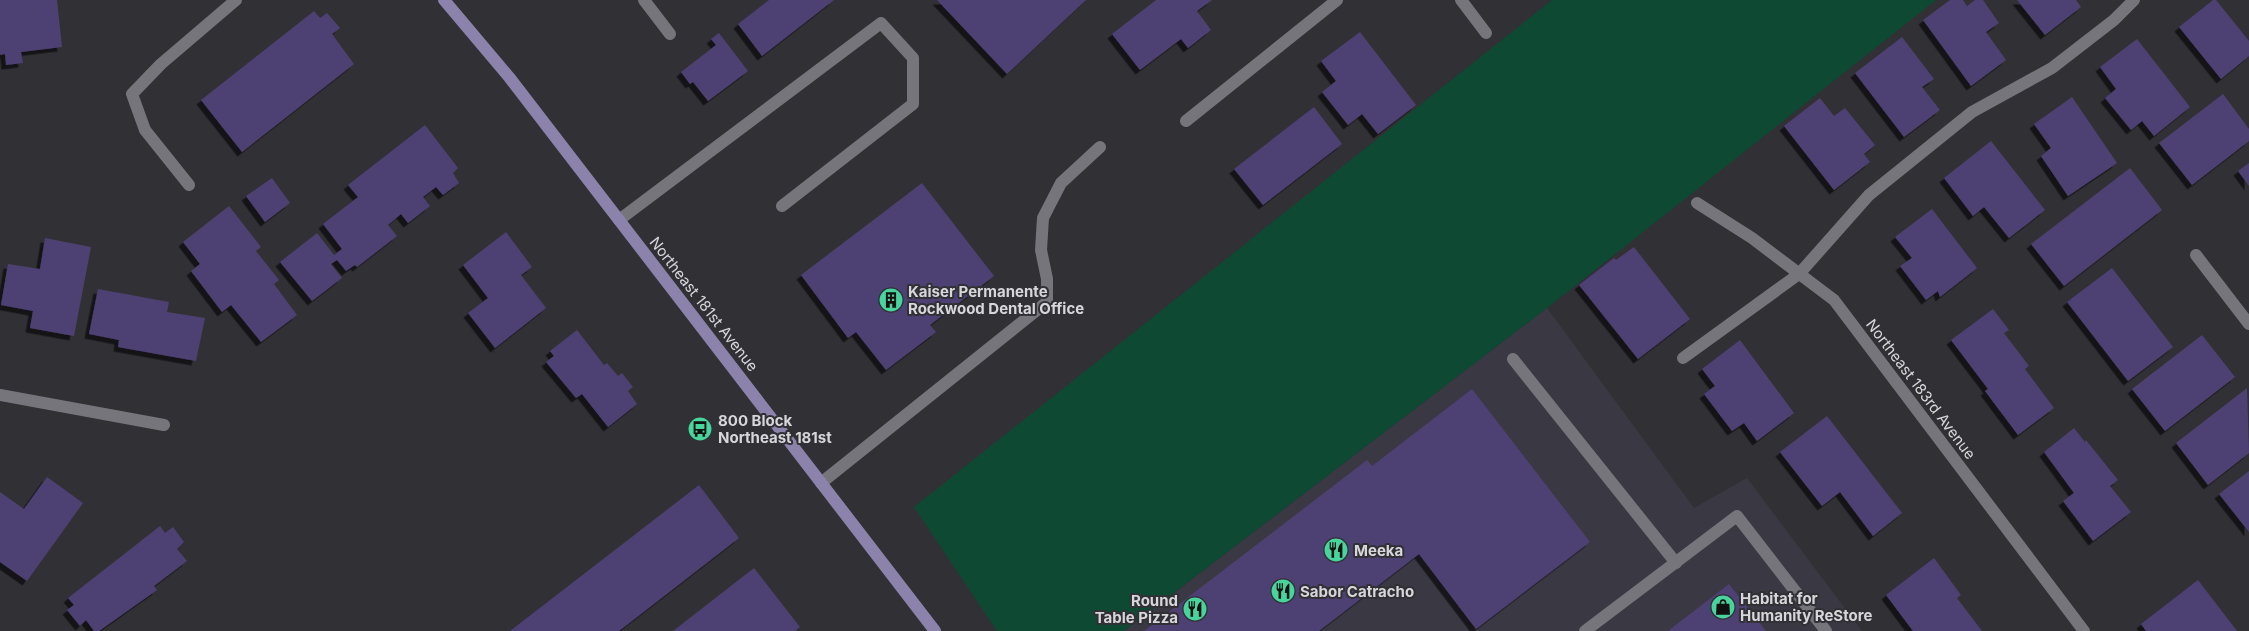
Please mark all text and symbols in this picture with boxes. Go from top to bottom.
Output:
street label: Northeast 181st Avenue [646,233,762,375]
place label: Kaiser Permanente Rockwood Dental Office [908,282,1084,318]
building icon: Kaiser Permanente Rockwood Dental Office [878,287,904,313]
street label: Northeast 183rd Avenue [1862,315,1980,463]
place label: 800 Block Northeast 181st [718,411,832,447]
bus stop icon: 800 Block Northeast 181st [687,416,713,442]
restaurant icon: Meeka [1323,537,1349,563]
place label: Meeka [1354,541,1403,560]
restaurant icon: Sabor Catracho [1270,578,1296,604]
place label: Sabor Catracho [1300,582,1414,601]
place label: Habitat for Humanity ReStore [1740,589,1872,625]
place label: Round Table Pizza [1095,591,1178,627]
shop icon: Habitat for Humanity ReStore [1710,594,1736,620]
restaurant icon: Round Table Pizza [1182,596,1208,622]

